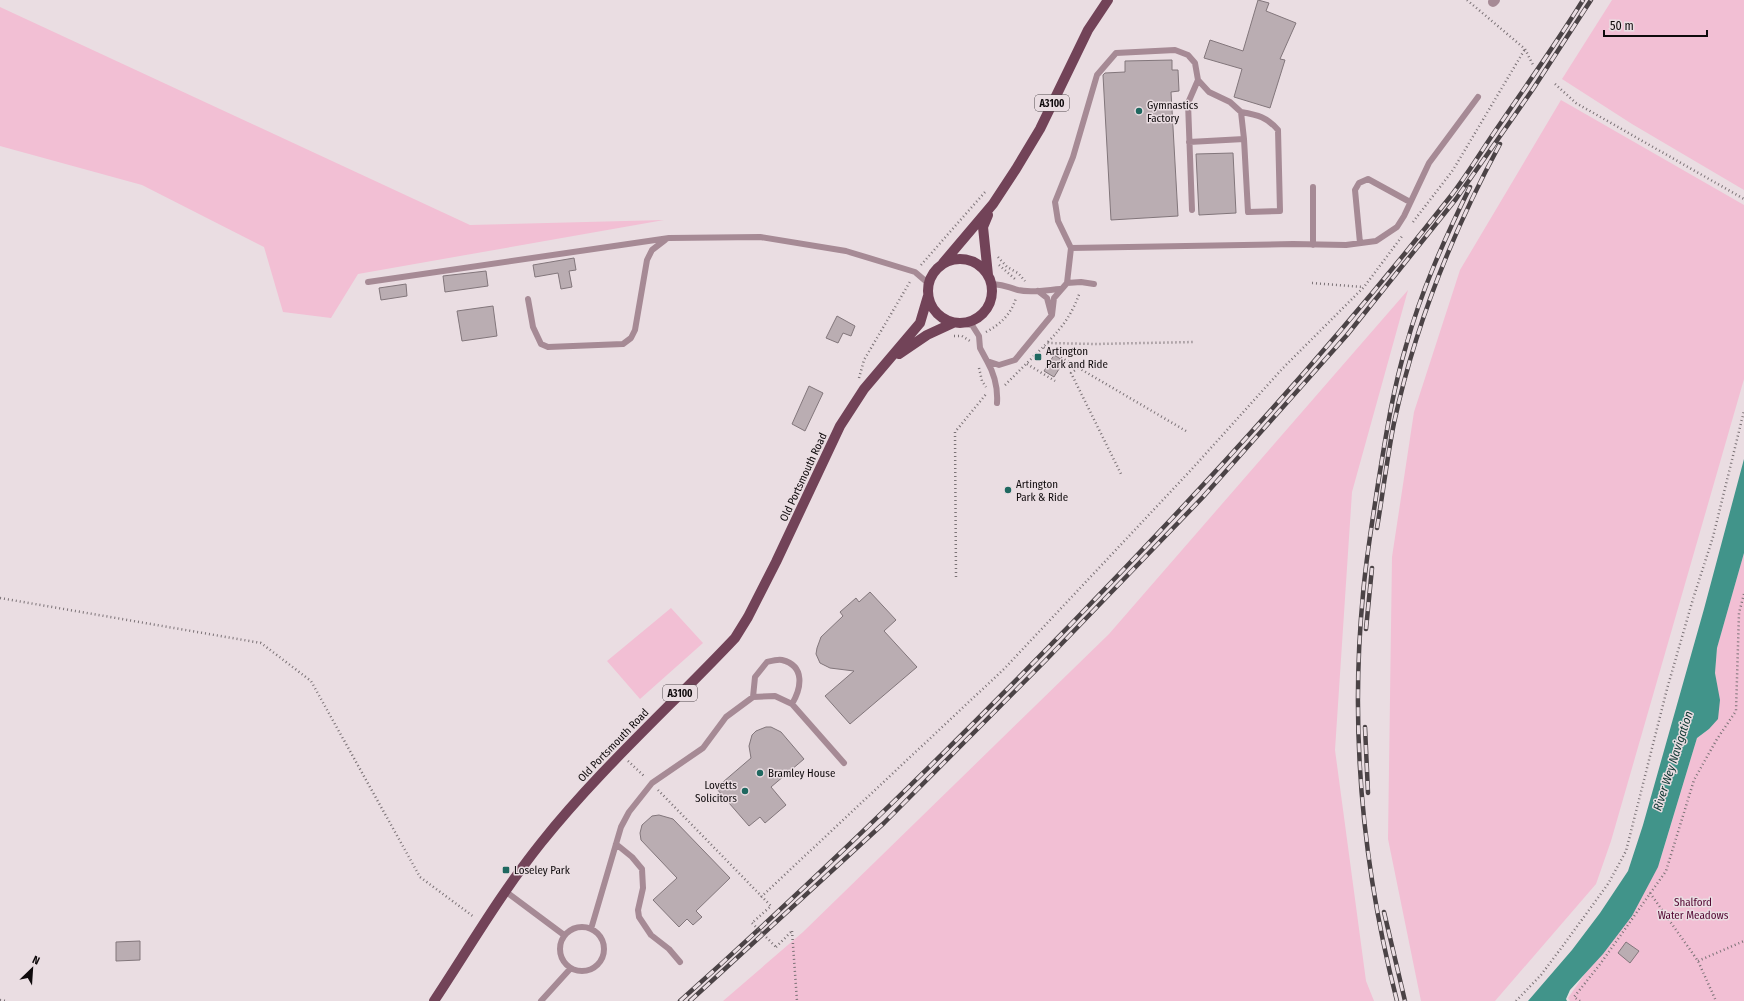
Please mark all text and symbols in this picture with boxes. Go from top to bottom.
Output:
scale bar [1604,12,1707,38]
text: 50 m [1610,19,1634,33]
road number: A3100 [1035,95,1069,111]
place label: Gymnastics Factory [1147,99,1199,125]
marker: Gymnastics Factory [1134,106,1144,116]
place label: Artington Park and Ride [1046,345,1108,371]
marker: Artington Park and Ride [1033,352,1043,362]
street label: Old Portsmouth Road [777,431,830,524]
place label: Artington Park & Ride [1016,478,1068,504]
marker: Artington Park & Ride [1003,485,1013,495]
road number: A3100 [663,685,697,701]
street label: Old Portsmouth Road [575,706,652,785]
water label: River Wey Navigation [1650,710,1696,812]
place label: Bramley House [768,767,835,780]
marker: Bramley House [755,768,765,778]
place label: Lovetts Solicitors [695,779,737,805]
marker: Lovetts Solicitors [740,786,750,796]
place label: Loseley Park [514,864,571,877]
marker: Loseley Park [501,865,511,875]
park label: Shalford Water Meadows [1658,896,1729,922]
north arrow [12,949,52,989]
text: N [30,953,42,968]

